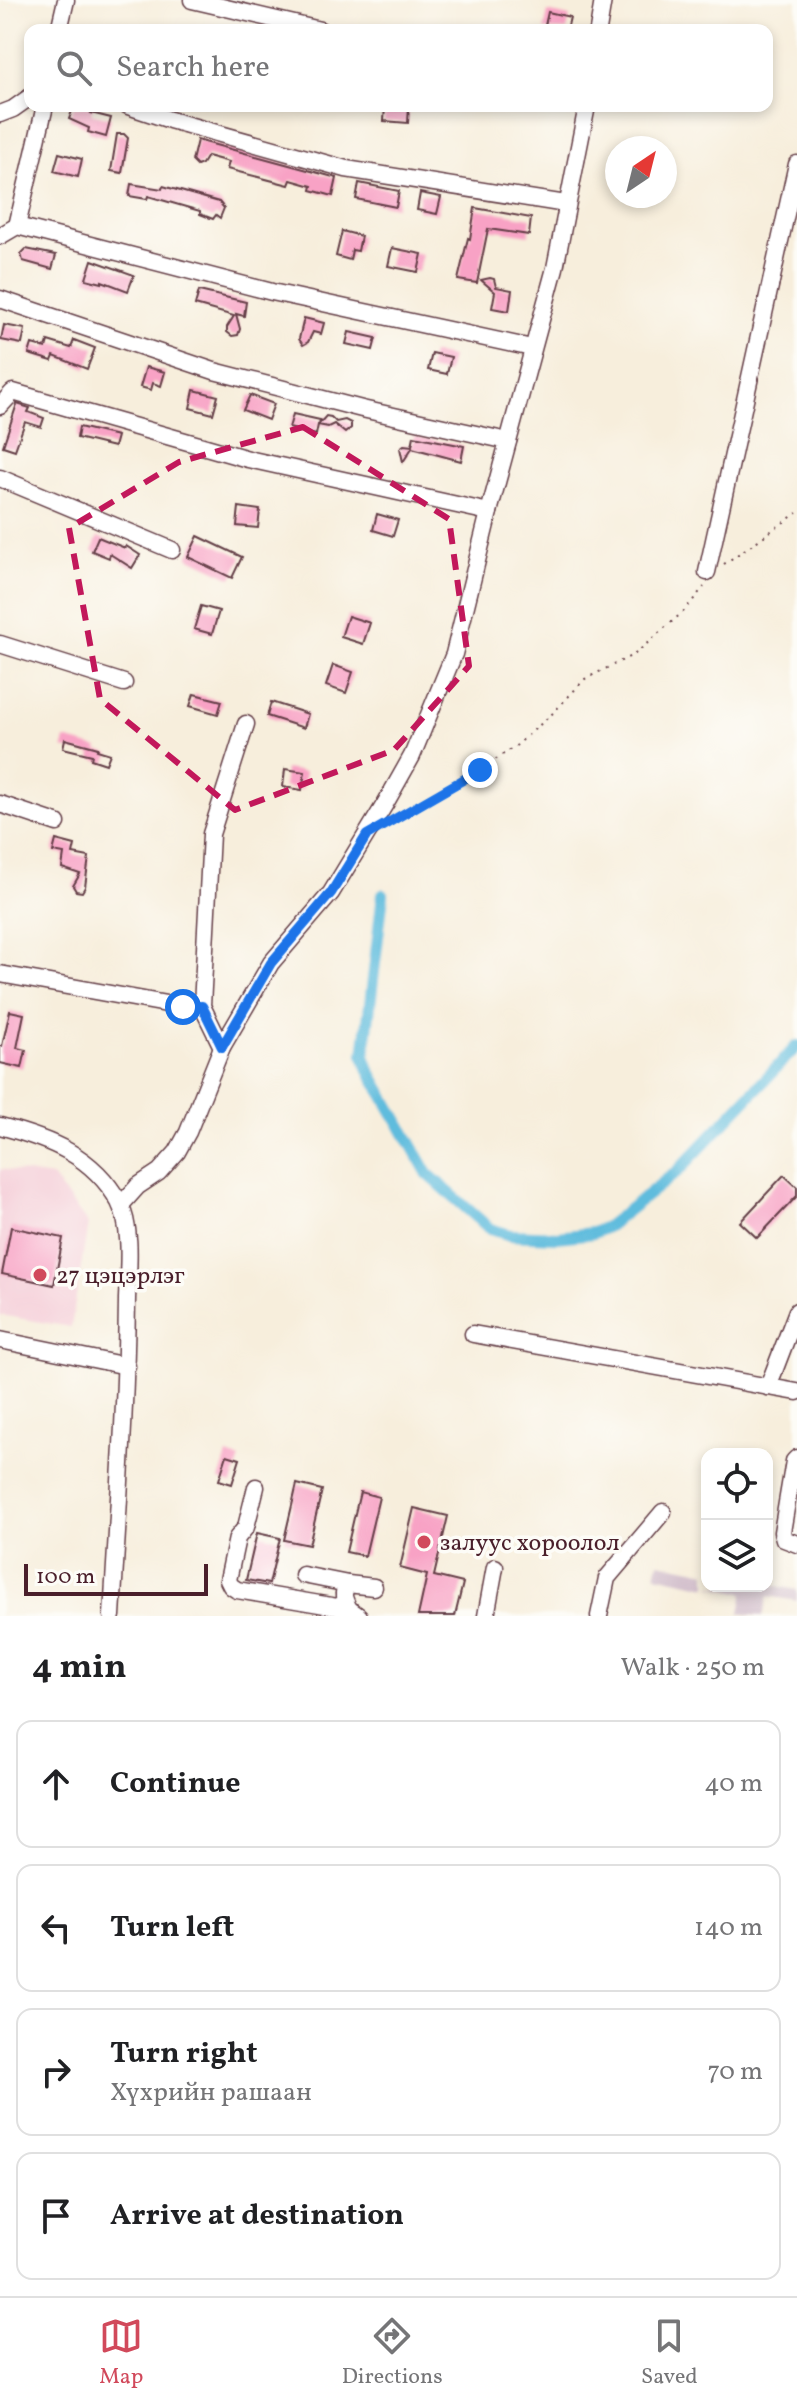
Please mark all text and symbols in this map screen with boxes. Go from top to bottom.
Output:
search box [24,24,773,112]
icon: search [52,46,96,90]
text: Search here [116,47,270,89]
north arrow [605,136,677,208]
route end [462,752,498,788]
route start [165,989,201,1025]
place label: 27 цэцэрлэг [56,1260,185,1294]
marker: 27 цэцэрлэг [31,1266,49,1284]
map controls [701,1448,773,1592]
button: locate [701,1448,773,1520]
button: layers [701,1520,773,1592]
place label: залуус хороолол [440,1527,620,1561]
marker: залуус хороолол [415,1533,433,1551]
scale bar [24,1560,208,1596]
text: 100 m [36,1562,95,1593]
text: 4 min [32,1645,127,1692]
text: Walk · 250 m [621,1650,765,1686]
icon: ahead [34,1762,78,1806]
text: Continue [110,1763,241,1805]
text: 40 m [704,1766,763,1802]
icon: left [34,1906,78,1950]
text: Turn left [110,1907,234,1949]
text: 140 m [694,1910,763,1946]
text: Turn right [110,2033,258,2075]
icon: right [34,2050,78,2094]
text: 70 m [708,2054,763,2090]
text: Хүхрийн рашаан [110,2075,312,2111]
icon: arrive [34,2194,78,2238]
text: Arrive at destination [110,2195,404,2237]
tab: Map [99,2314,143,2393]
tab: Directions [342,2314,443,2393]
tab: Saved [641,2314,698,2393]

